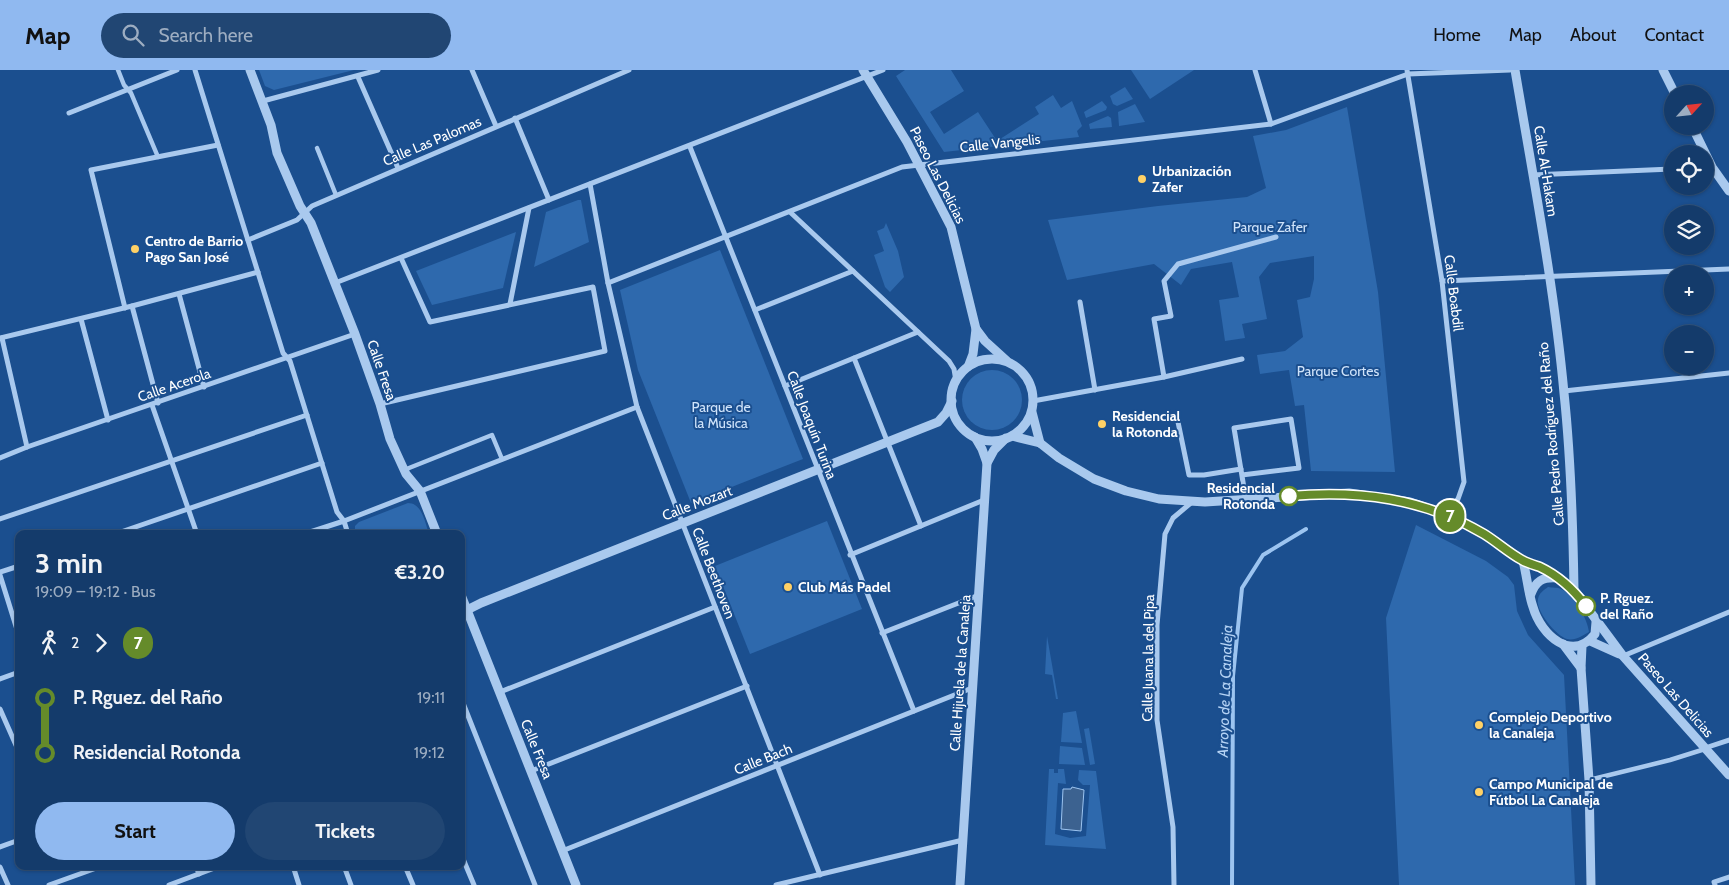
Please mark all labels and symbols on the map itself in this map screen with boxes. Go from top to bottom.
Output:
north arrow [1664,85,1714,135]
street label: Calle Las Palomas [380,112,484,170]
street label: Paseo Las Delicias [906,124,970,227]
street label: Calle Al-Hakam [1530,124,1562,218]
street label: Calle Vangelis [959,130,1041,156]
place label: Urbanización Zafer [1152,162,1232,196]
marker: Urbanización Zafer [1136,173,1148,185]
park label: Parque Zafer [1233,218,1308,236]
place label: Centro de Barrio Pago San José [145,232,243,266]
marker: Centro de Barrio Pago San José [129,243,141,255]
street label: Calle Boabdil [1440,254,1468,333]
street label: Calle Fresa [363,337,401,403]
street label: Calle Pedro Rodríguez del Raño [1534,341,1568,527]
park label: Parque Cortes [1297,362,1379,380]
street label: Calle Acerola [135,364,213,406]
street label: Calle Joaquín Turina [783,368,841,482]
park label: Parque de la Música [691,398,751,432]
place label: Residencial la Rotonda [1112,407,1181,441]
marker: Residencial la Rotonda [1096,418,1108,430]
place label: Residencial Rotonda [1207,479,1275,513]
street label: Calle Mozart [660,481,735,525]
marker: Residencial Rotonda [1279,486,1299,506]
line badge: 7 [1434,500,1466,532]
street label: Calle Beethoven [688,525,740,621]
place label: Club Más Padel [798,578,891,596]
marker: Club Más Padel [782,581,794,593]
place label: P. Rguez. del Raño [1600,589,1654,623]
street label: Calle Hijuela de la Canaleja [946,594,974,752]
street label: Calle Juana la del Pipa [1138,594,1158,722]
marker: P. Rguez. del Raño [1576,596,1596,616]
water label: Arroyo de La Canaleja [1214,624,1236,759]
street label: Paseo Las Delicias [1634,649,1718,741]
place label: Complejo Deportivo la Canaleja [1489,708,1612,742]
street label: Calle Fresa [517,717,557,782]
marker: Complejo Deportivo la Canaleja [1473,719,1485,731]
street label: Calle Bach [731,739,795,779]
place label: Campo Municipal de Fútbol La Canaleja [1489,775,1613,809]
marker: Campo Municipal de Fútbol La Canaleja [1473,786,1485,798]

